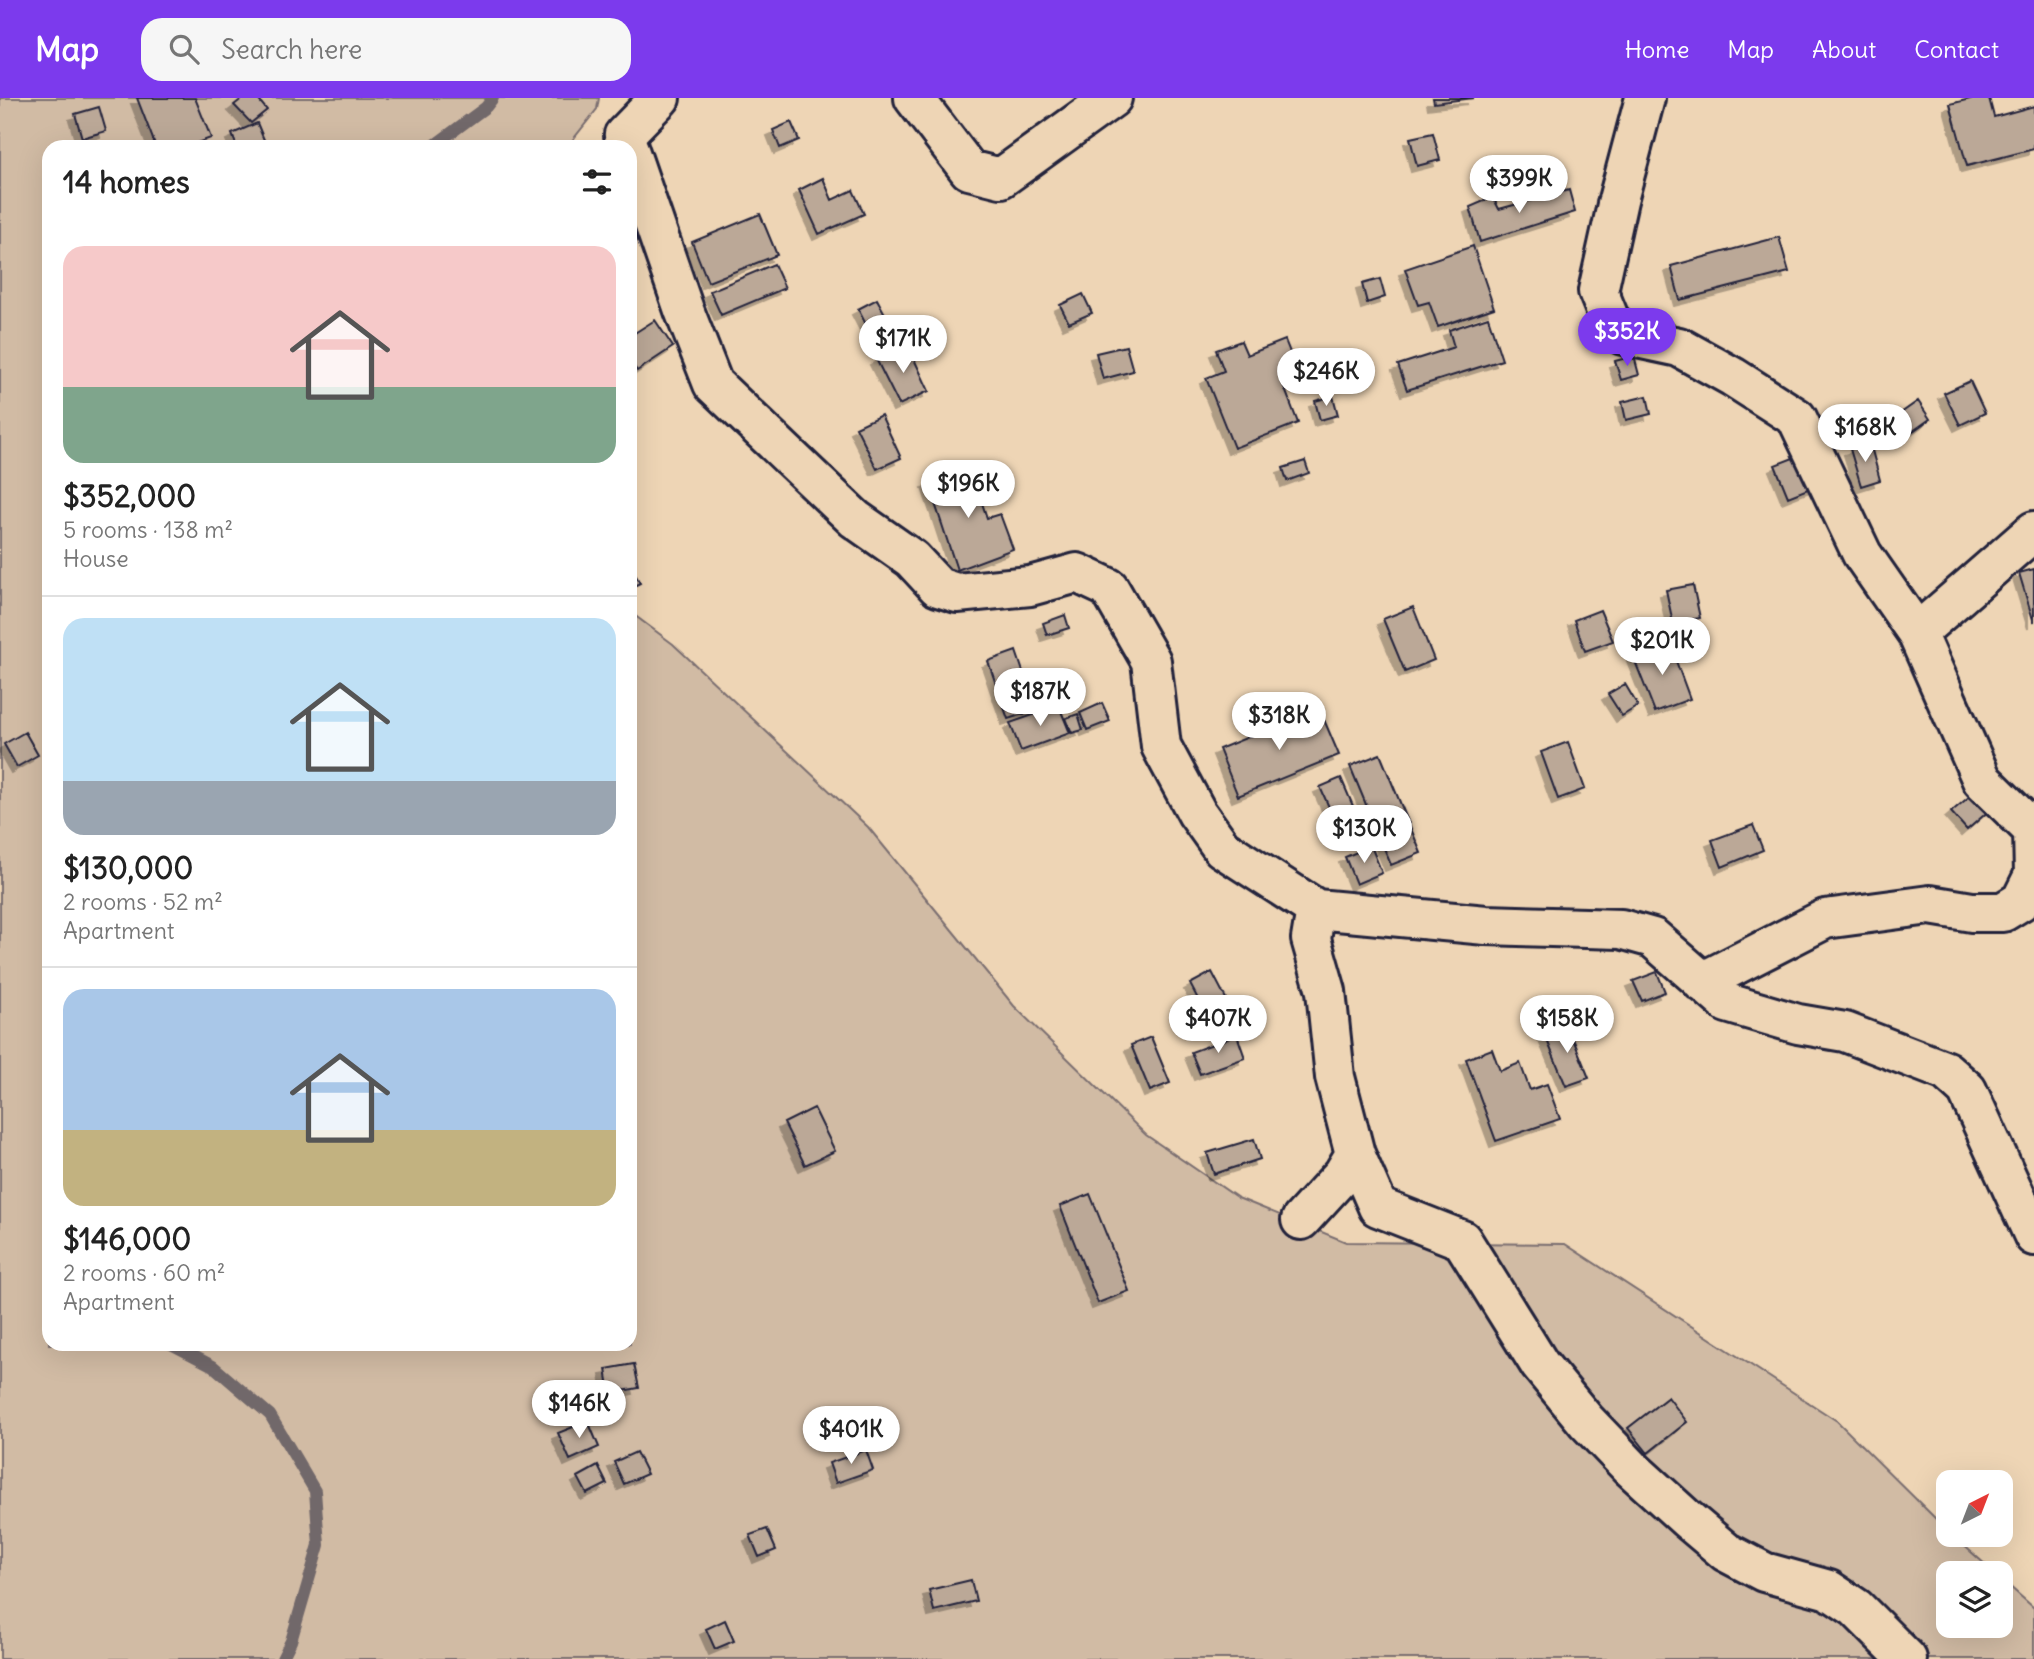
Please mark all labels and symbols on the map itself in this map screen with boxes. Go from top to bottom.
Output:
pin: $399K [1470,156,1568,215]
pin: $352K [1578,308,1676,368]
pin: $171K [854,316,952,375]
pin: $246K [1277,348,1375,408]
pin: $168K [1816,404,1914,464]
pin: $196K [919,460,1017,520]
pin: $201K [1613,618,1711,677]
pin: $187K [991,668,1089,728]
pin: $318K [1230,692,1328,752]
pin: $130K [1315,806,1413,865]
pin: $407K [1169,996,1267,1055]
pin: $158K [1518,996,1616,1055]
pin: $146K [530,1380,628,1440]
pin: $401K [802,1406,900,1466]
north arrow [1936,1470,2012,1547]

